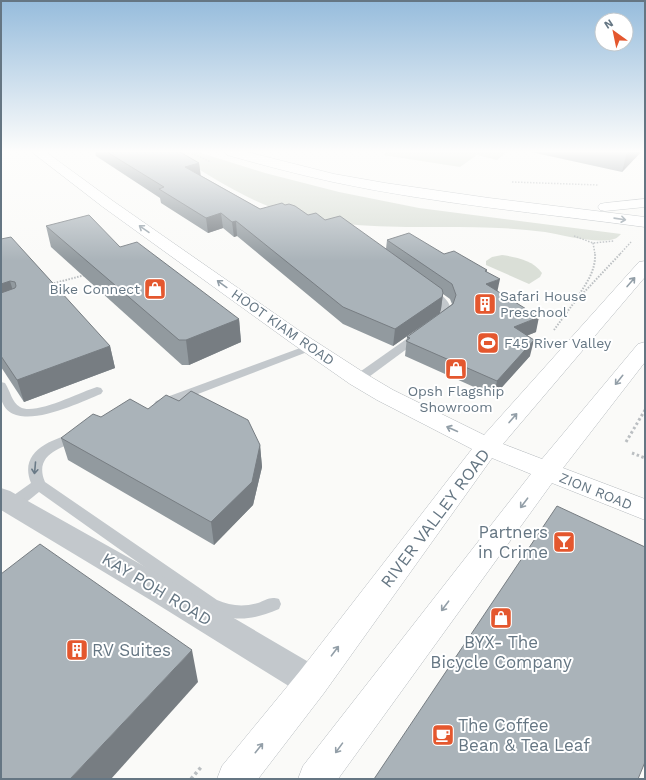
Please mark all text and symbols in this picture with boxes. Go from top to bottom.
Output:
north arrow [594,12,634,52]
text: N [602,16,616,32]
one-way arrow [613,215,626,223]
one-way arrow [139,225,150,233]
shop icon: Bike Connect [142,276,168,302]
one-way arrow [626,277,635,287]
one-way arrow [216,280,227,288]
place label: Bike Connect [49,281,140,297]
street label: HOOT KIAM ROAD [229,286,337,368]
place label: Safari House Preschool [500,288,587,320]
building icon: Safari House Preschool [472,291,498,317]
sports icon: F45 River Valley [475,330,501,356]
place label: F45 River Valley [504,335,612,351]
shop icon: Opsh Flagship Showroom [443,356,469,382]
one-way arrow [615,374,624,385]
place label: Opsh Flagship Showroom [408,383,504,415]
one-way arrow [508,412,517,423]
one-way arrow [447,425,459,432]
street label: RIVER VALLEY ROAD [376,445,494,591]
one-way arrow [31,461,38,474]
street label: ZION ROAD [557,469,635,513]
one-way arrow [519,497,528,508]
place label: Partners in Crime [478,522,548,562]
bar icon: Partners in Crime [551,529,577,555]
street label: KAY POH ROAD [99,548,215,630]
one-way arrow [441,601,449,612]
shop icon: BYX- The Bicycle Company [488,605,514,631]
place label: BYX- The Bicycle Company [430,632,572,672]
building icon: RV Suites [64,637,90,663]
place label: RV Suites [92,640,171,660]
one-way arrow [331,645,339,656]
place label: The Coffee Bean & Tea Leaf [458,715,590,755]
cafe icon: The Coffee Bean & Tea Leaf [430,722,456,748]
one-way arrow [335,742,343,753]
one-way arrow [255,743,264,754]

